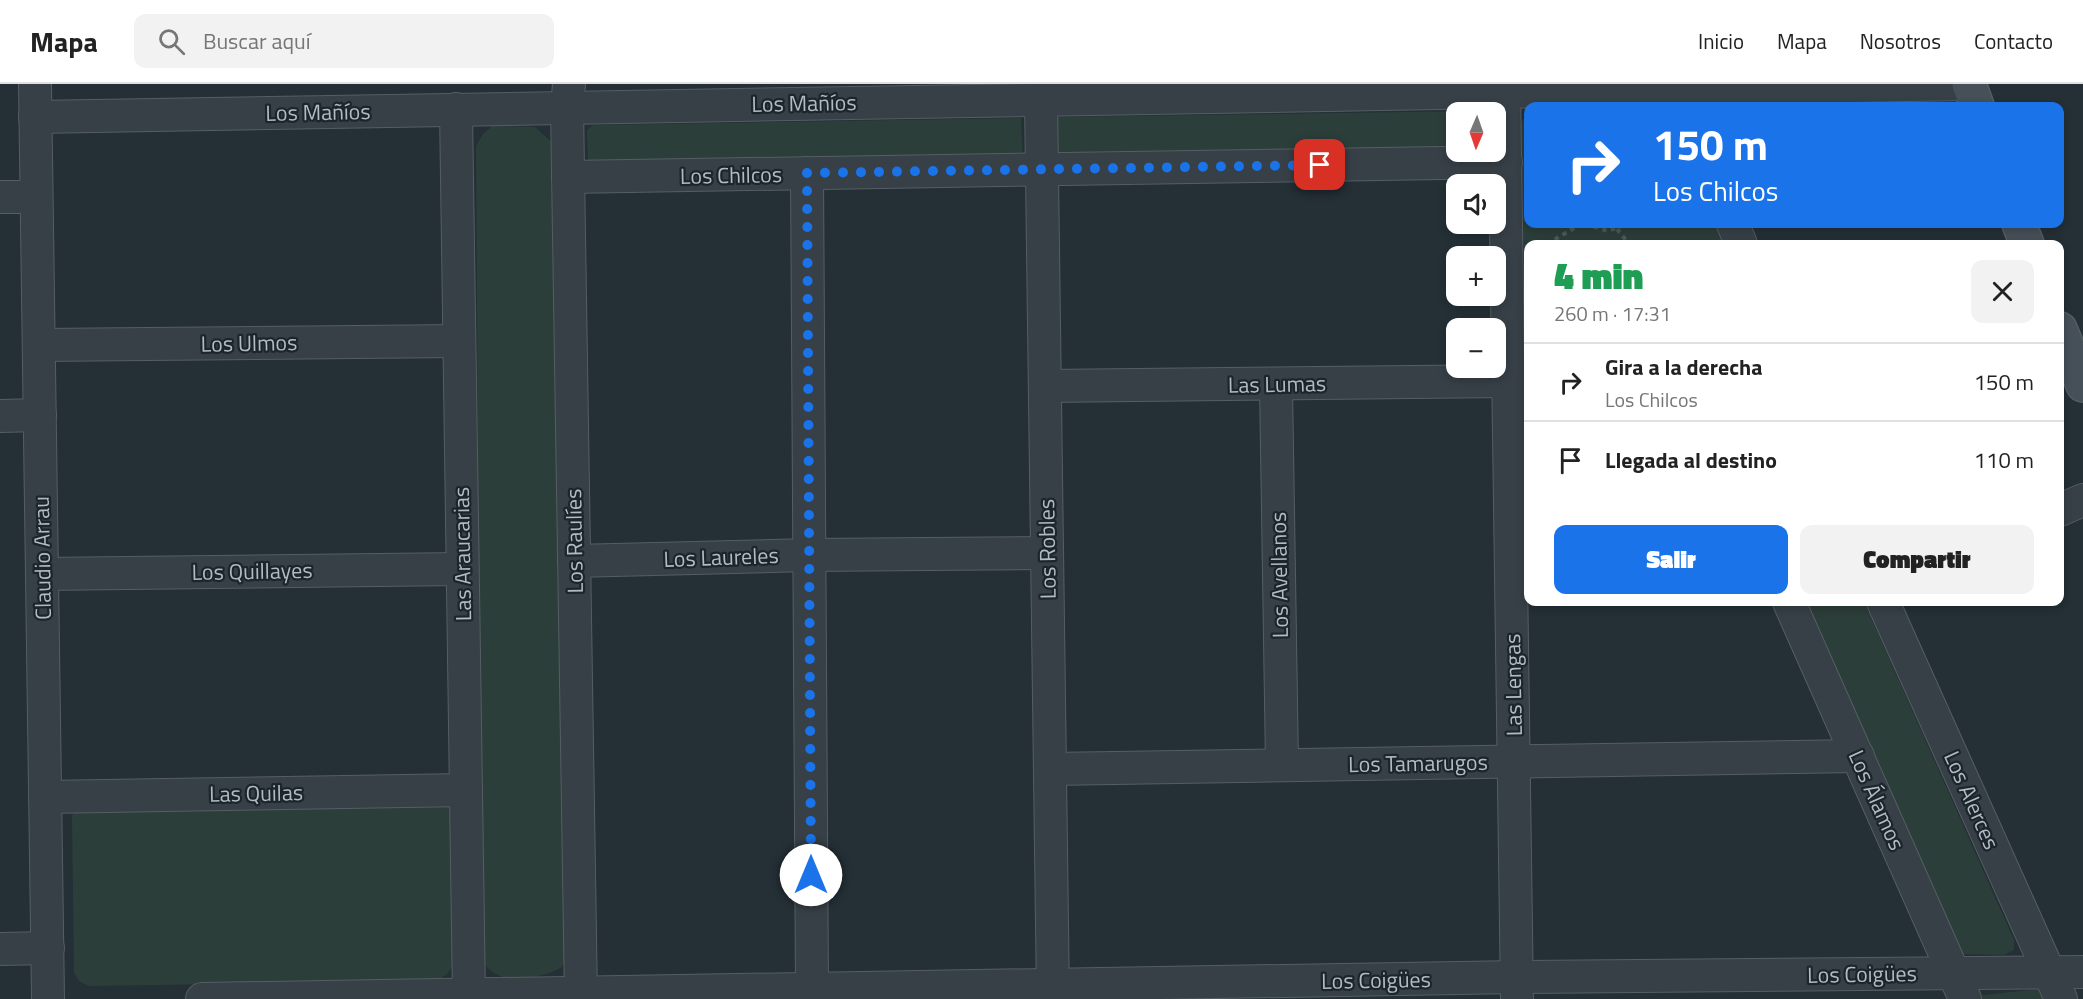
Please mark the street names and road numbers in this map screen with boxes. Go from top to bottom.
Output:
street label: Los Mañíos [751,85,857,121]
street label: Los Mañíos [265,94,371,130]
street label: Los Chilcos [680,157,782,193]
street label: Los Ulmos [200,325,298,361]
street label: Las Lumas [1228,366,1326,402]
street label: Las Araucarias [444,487,480,621]
street label: Los Raulíes [556,488,592,594]
street label: Claudio Arrau [24,496,60,620]
street label: Los Robles [1029,499,1065,599]
street label: Los Avellanos [1261,512,1297,638]
street label: Los Laureles [663,538,779,576]
street label: Los Quillayes [191,553,313,589]
street label: Las Lengas [1495,633,1531,737]
street label: Los Álamos [1840,744,1914,856]
street label: Los Tamarugos [1348,745,1488,781]
street label: Los Alerces [1935,745,2009,855]
street label: Las Quilas [209,775,303,811]
street label: Los Coigües [1807,956,1917,992]
street label: Los Coigües [1321,962,1431,998]

